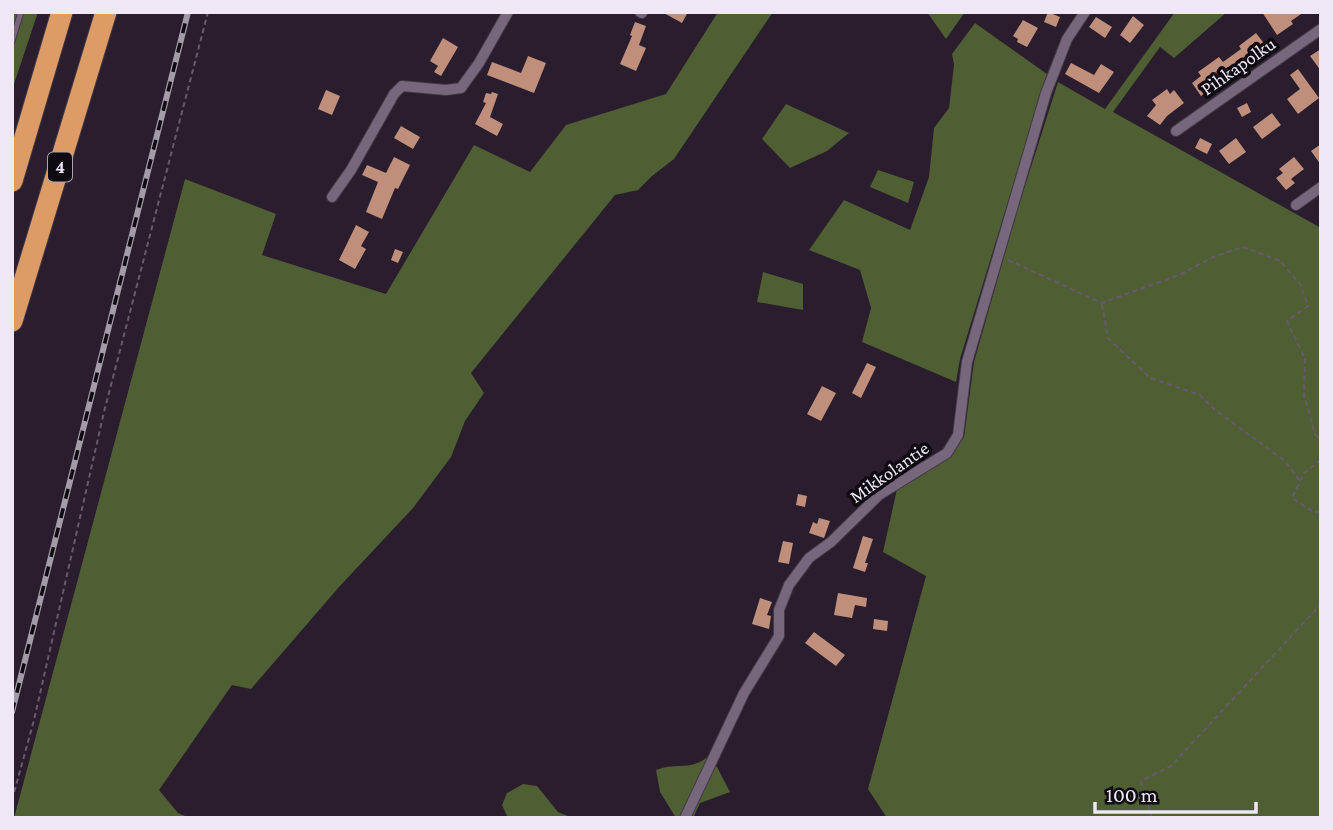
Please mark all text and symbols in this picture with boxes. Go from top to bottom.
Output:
street label: Pihkapolku [1197,33,1279,99]
road number: 4 [48,152,72,182]
street label: Mikkolantie [845,437,933,507]
scale bar [1095,770,1256,814]
text: 100 m [1106,783,1158,807]

